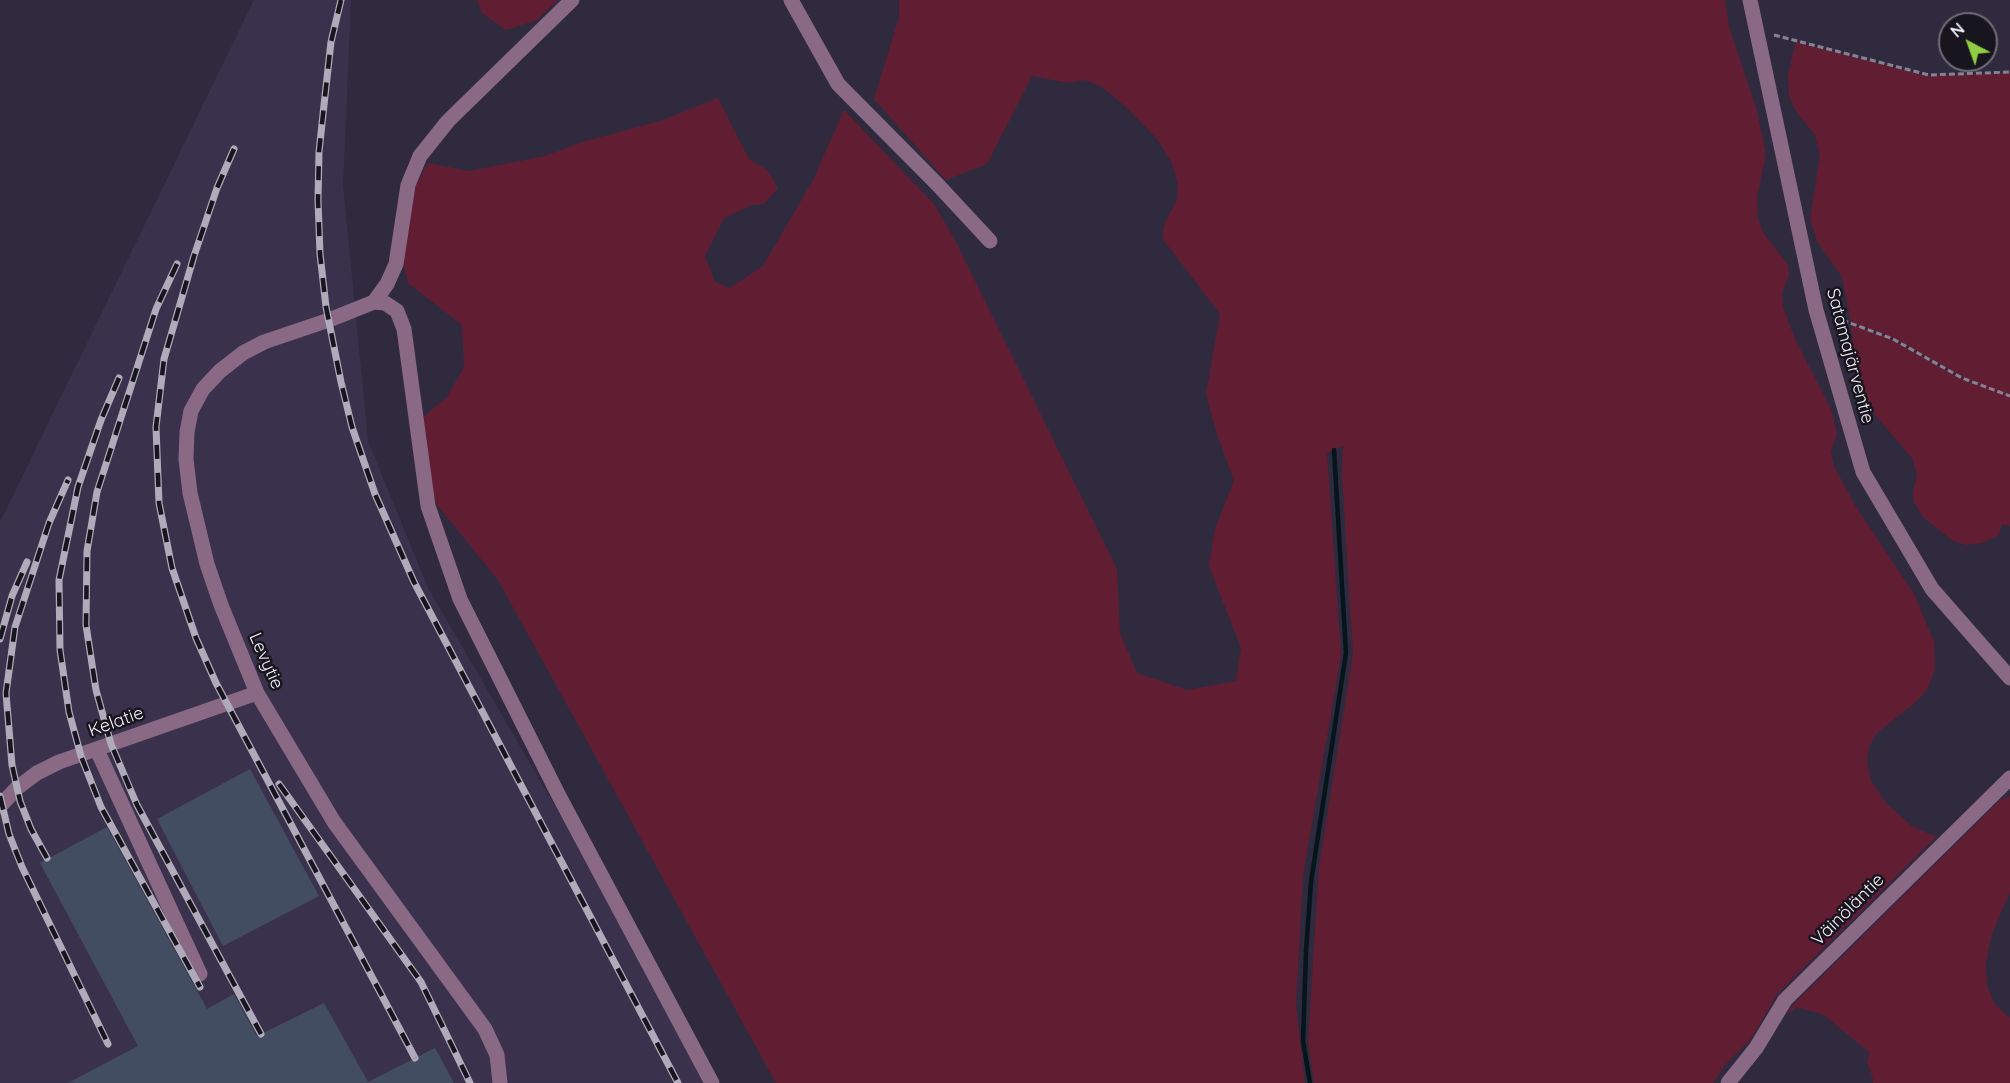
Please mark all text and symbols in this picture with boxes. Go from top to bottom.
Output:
north arrow [1938,12,1998,72]
text: N [1946,19,1968,41]
street label: Satamajärventie [1822,286,1878,426]
street label: Levytie [244,629,288,693]
street label: Kelatie [85,702,147,742]
street label: Väinöläntie [1807,869,1889,951]

